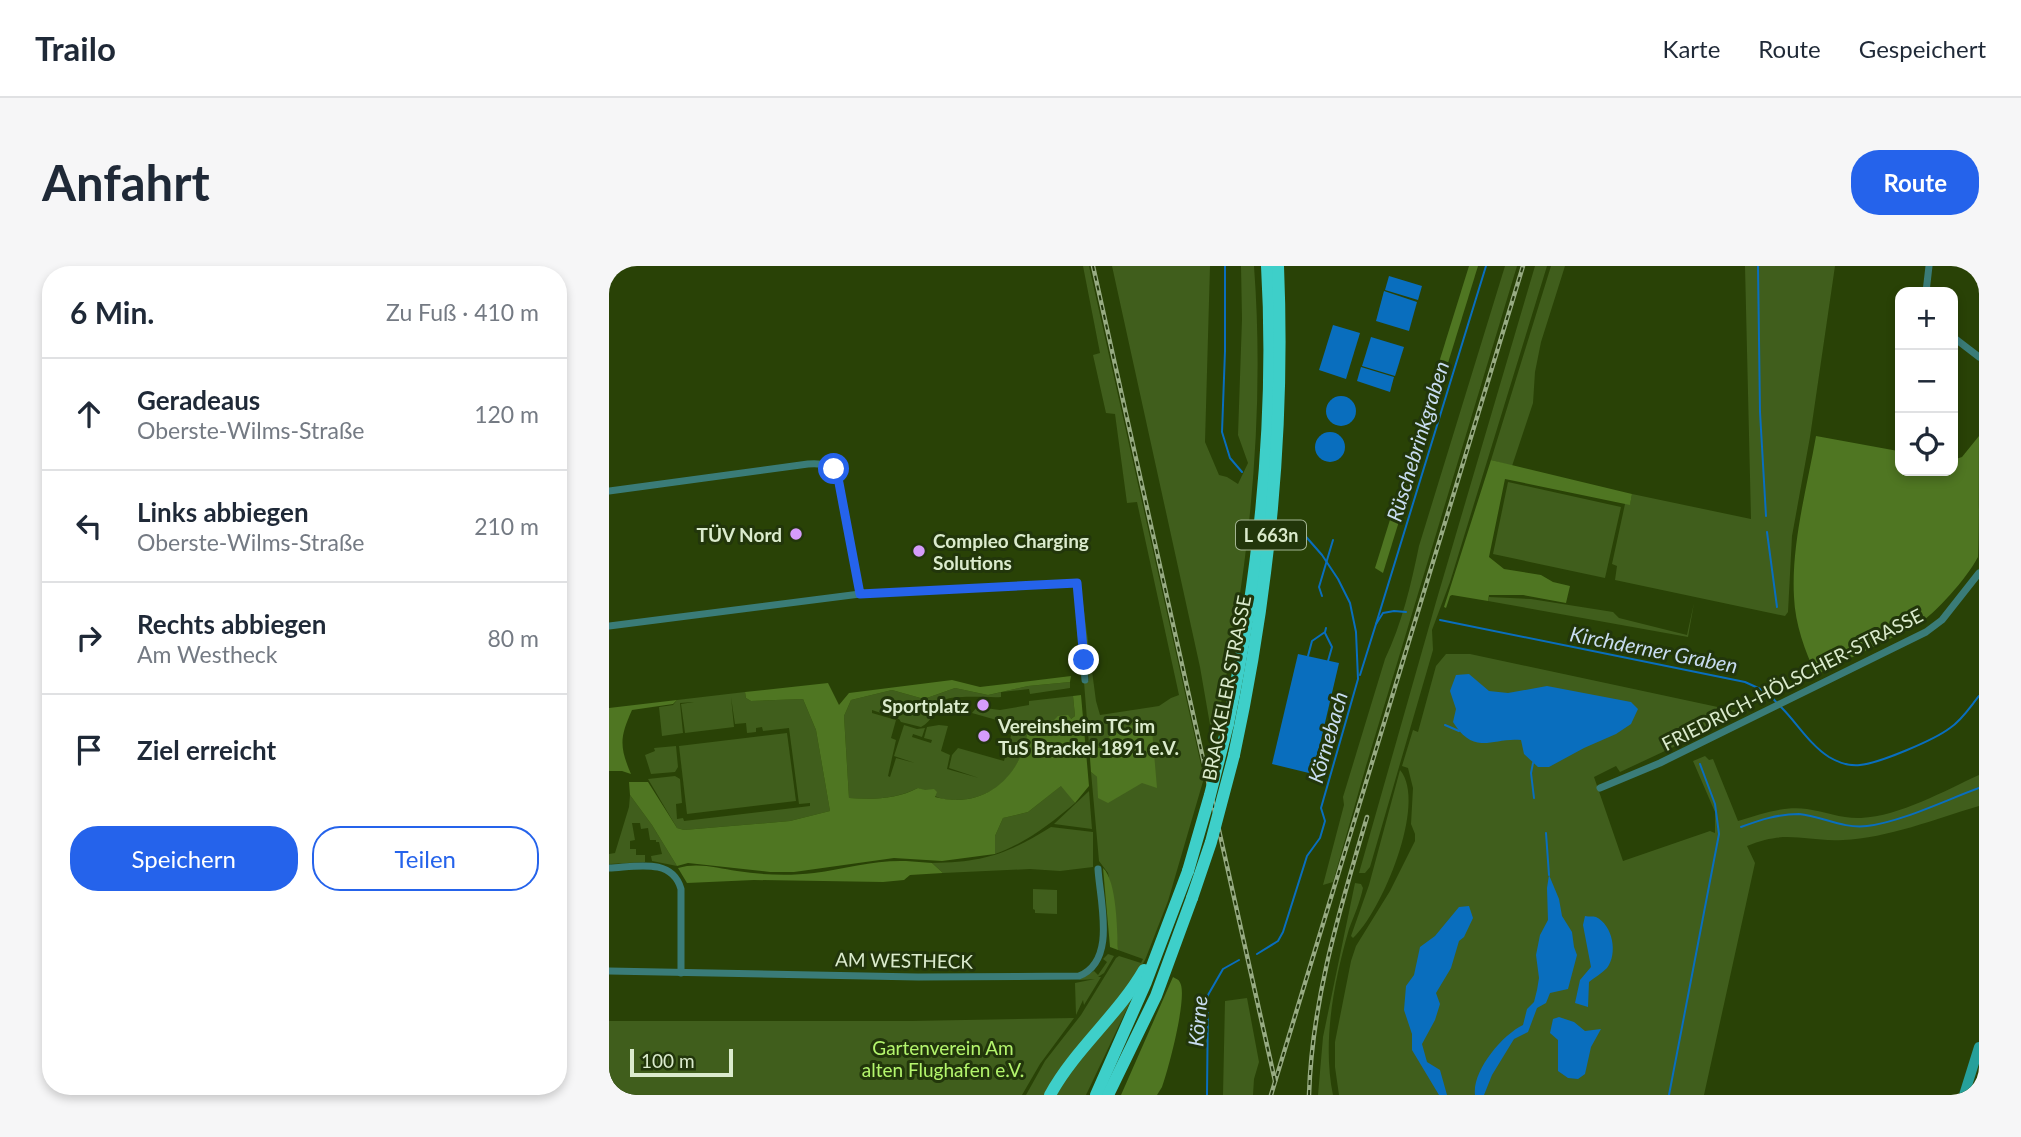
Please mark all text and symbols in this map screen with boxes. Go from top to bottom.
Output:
text: Trailo [35,28,116,68]
text: Karte [1663,34,1720,63]
text: Route [1758,34,1821,63]
text: Gespeichert [1859,34,1986,63]
button: Route [1851,150,1979,215]
text: Anfahrt [42,153,210,211]
map controls [1895,287,1958,476]
button: + [1895,287,1958,350]
text: 6 Min. [70,294,155,330]
text: Zu Fuß · 410 m [386,298,539,326]
button: − [1895,350,1958,413]
water label: Rüschebrinkgraben [1381,358,1453,524]
text: Geradeaus [137,384,260,416]
icon: ahead [70,395,108,433]
text: 120 m [474,400,539,428]
button: locate [1895,413,1958,476]
text: Oberste-Wilms-Straße [137,416,364,444]
route start [818,453,849,484]
text: Links abbiegen [137,496,309,528]
icon: left [70,507,108,545]
text: 210 m [474,512,539,540]
road number: L 663n [1236,521,1306,550]
place label: TÜV Nord [697,523,782,546]
marker: TÜV Nord [788,526,804,542]
text: Oberste-Wilms-Straße [137,528,364,556]
place label: Compleo Charging Solutions [933,529,1089,574]
marker: Compleo Charging Solutions [911,543,927,559]
street label: BRACKELER STRASSE [1197,593,1255,783]
street label: FRIEDRICH-HÖLSCHER-STRASSE [1658,603,1926,755]
text: Rechts abbiegen [137,608,326,640]
icon: right [70,619,108,657]
water label: Kirchderner Graben [1568,620,1740,678]
text: 80 m [488,624,539,652]
text: Am Westheck [137,640,278,668]
route end [1068,644,1099,675]
water label: Körnebach [1302,688,1352,786]
place label: Sportplatz [882,694,969,717]
marker: Sportplatz [975,697,991,713]
place label: Vereinsheim TC im TuS Brackel 1891 e.V. [997,714,1179,759]
marker: Vereinsheim TC im TuS Brackel 1891 e.V. [976,728,992,744]
icon: arrive [70,731,108,769]
text: Ziel erreicht [137,734,276,766]
button: Speichern [70,826,298,891]
button: Teilen [312,826,539,891]
street label: AM WESTHECK [835,947,973,973]
water label: Körne [1182,994,1212,1048]
park label: Gartenverein Am alten Flughafen e.V. [862,1036,1024,1081]
scale bar [630,1046,733,1078]
text: 100 m [641,1049,695,1072]

